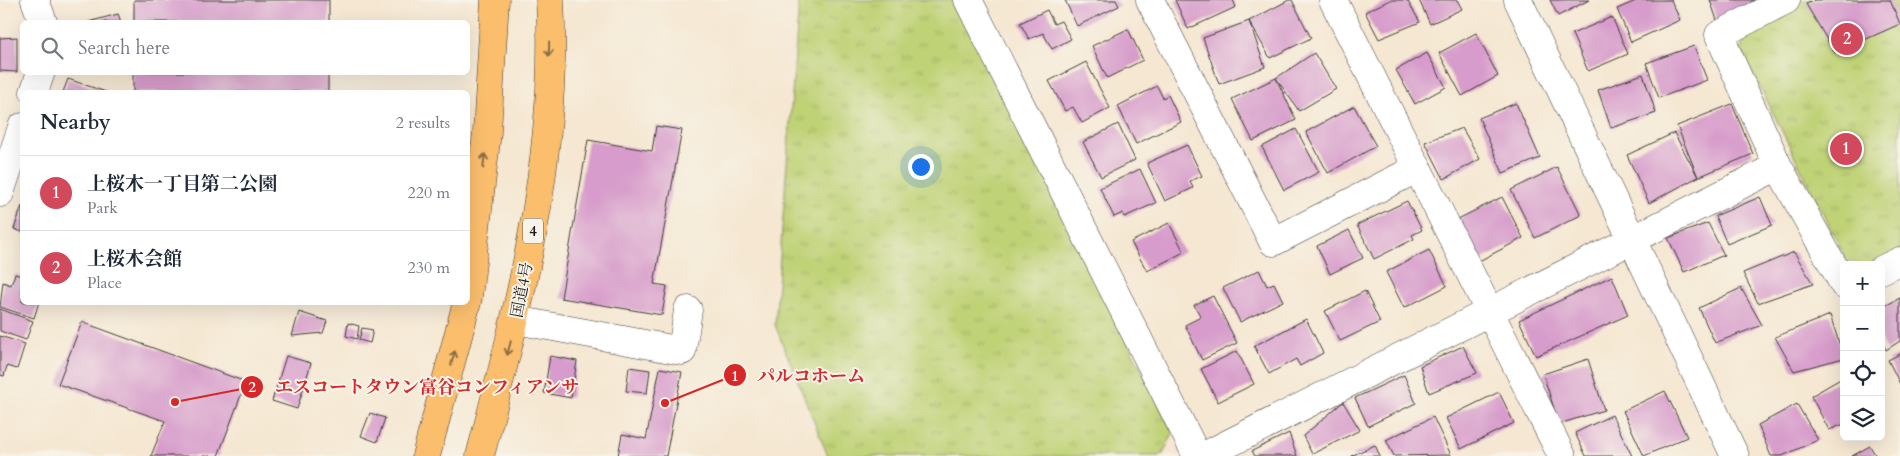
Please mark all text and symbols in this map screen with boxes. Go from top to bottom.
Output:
search box [20,20,470,75]
pin: 2 [1831,20,1863,58]
icon: search [38,34,66,62]
text: Search here [78,35,170,61]
one-way arrow [545,40,554,56]
text: Nearby [40,108,111,137]
text: 2 results [396,112,450,134]
pin: 1 [1830,130,1862,168]
one-way arrow [479,154,489,170]
your location [908,154,934,180]
text: 上桜木一丁目第二公園 [87,171,277,197]
text: 1 [52,182,60,204]
text: 220 m [408,182,450,204]
text: Park [87,197,118,219]
road number: 4 [523,218,543,244]
text: 上桜木会館 [87,246,182,272]
text: 2 [52,257,60,279]
text: 230 m [408,257,450,279]
street label: 国道4号 [506,260,538,320]
map controls [1840,261,1885,441]
button: + [1840,261,1885,306]
text: Place [87,272,122,294]
button: − [1840,306,1885,351]
one-way arrow [503,339,513,355]
one-way arrow [449,351,458,367]
button: locate [1840,351,1885,396]
callout: パルコホーム [722,359,875,392]
text: パルコホーム [757,364,865,389]
text: 1 [731,366,739,386]
callout: エスコートタウン富谷コンフィアンサ [239,371,590,404]
text: エスコートタウン富谷コンフィアンサ [275,375,579,400]
text: 2 [248,377,256,397]
button: layers [1840,396,1885,441]

